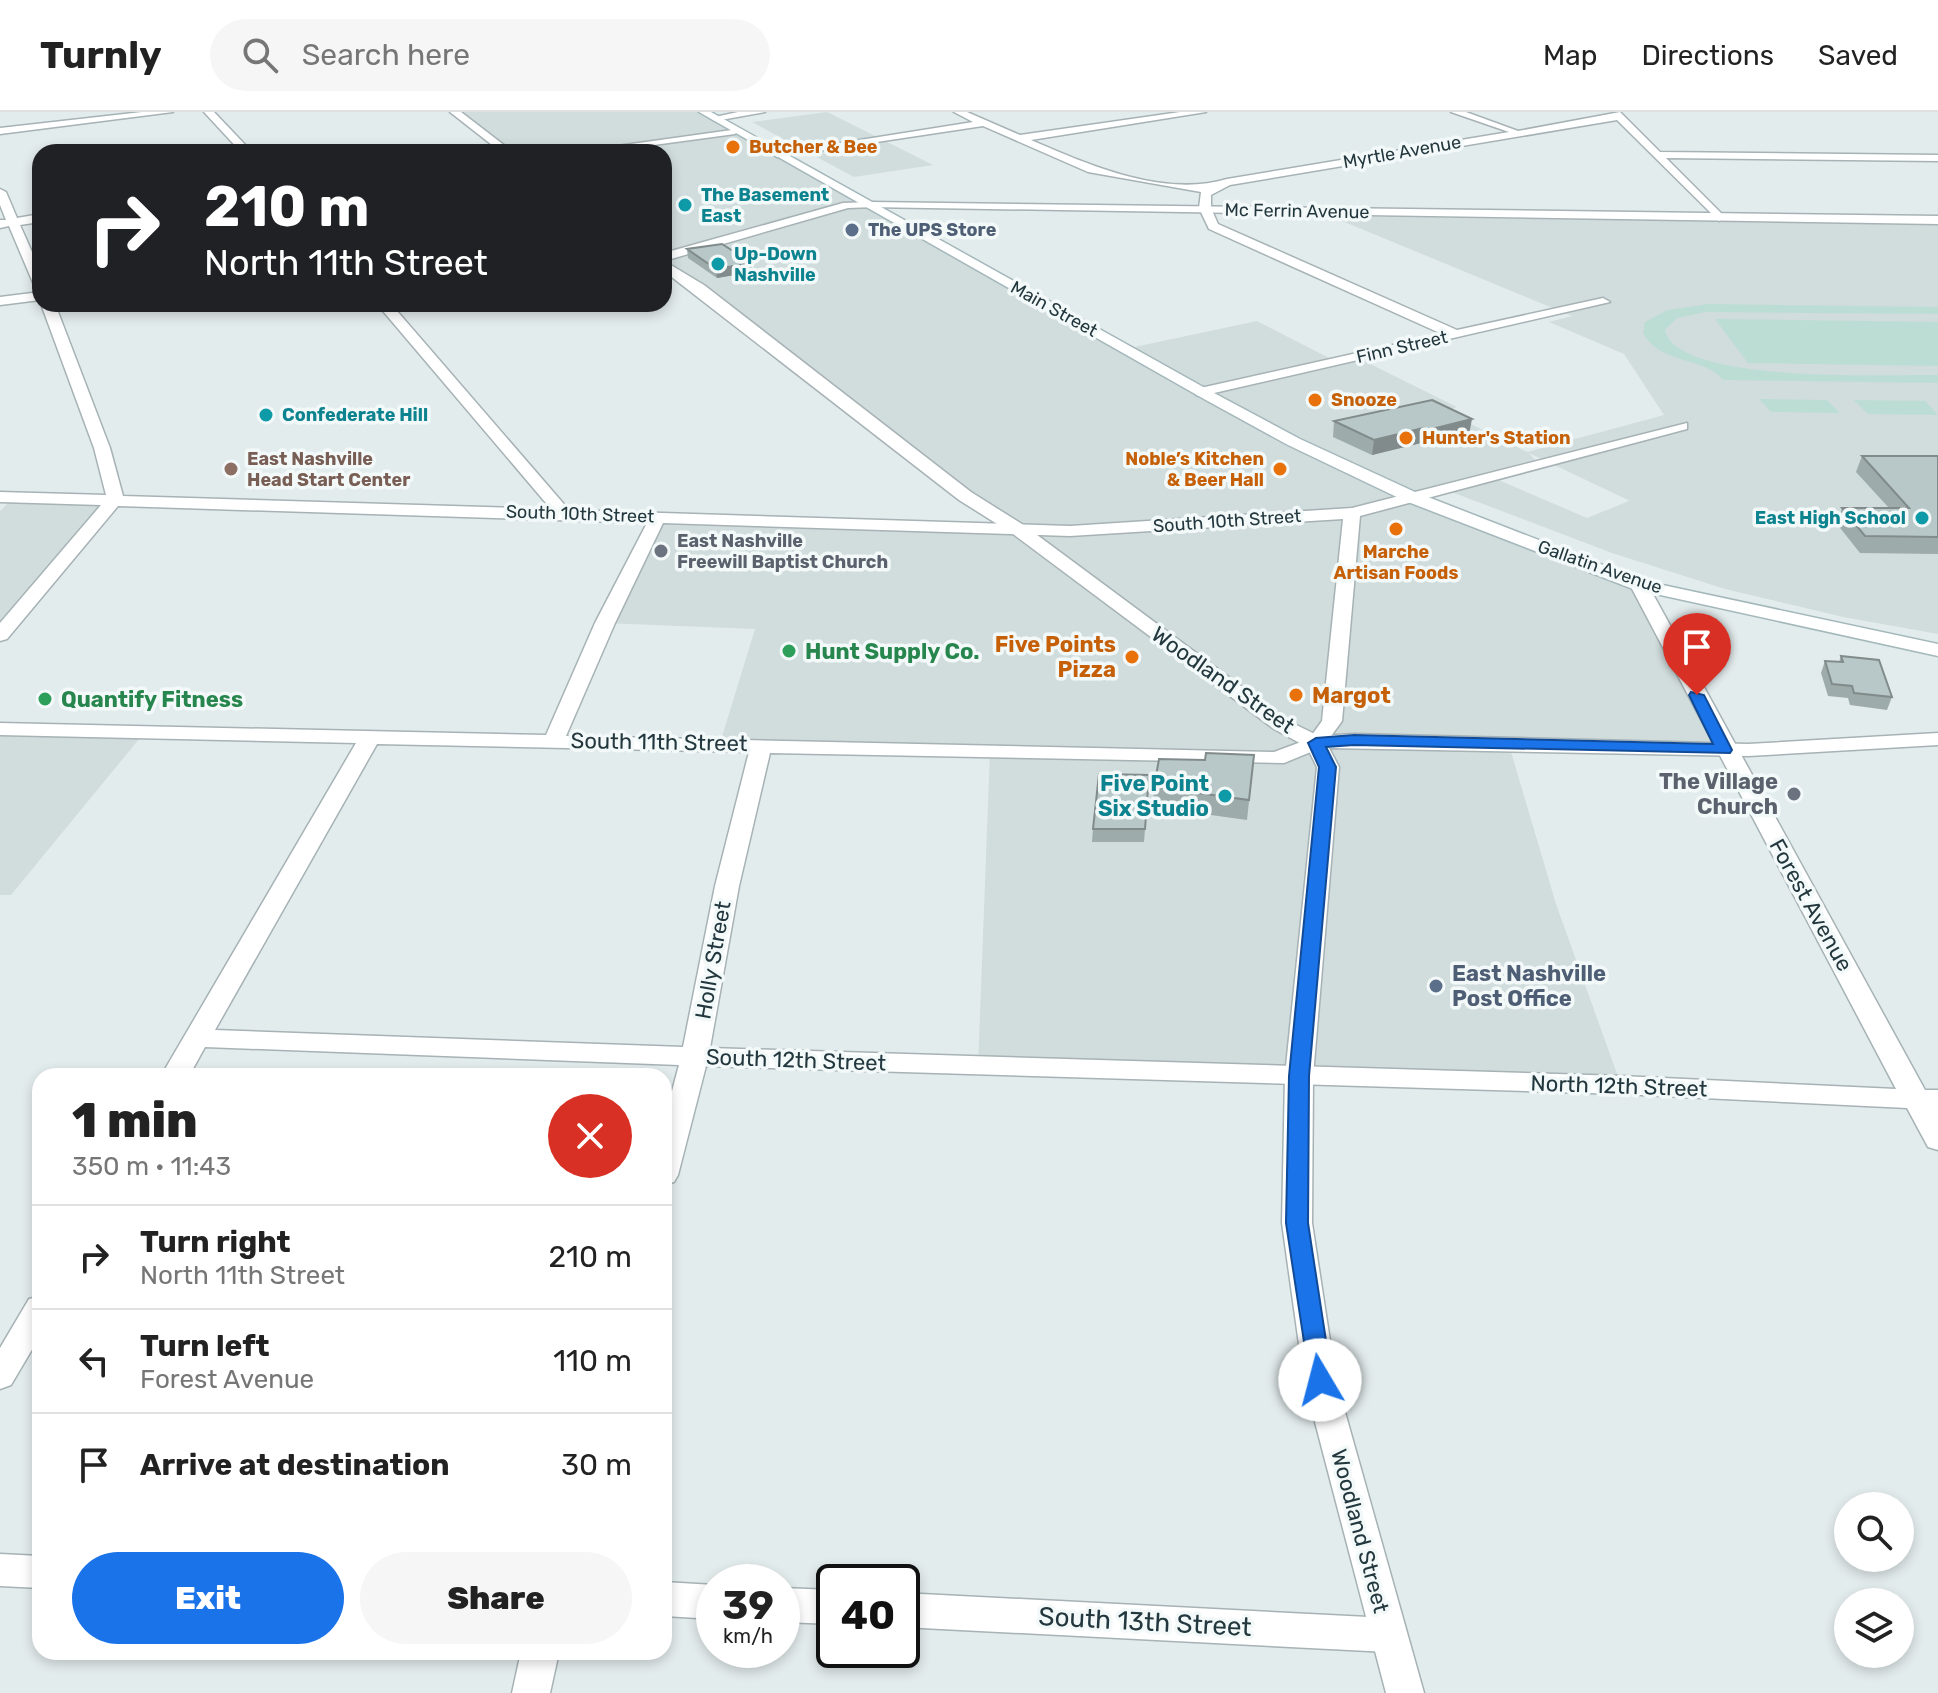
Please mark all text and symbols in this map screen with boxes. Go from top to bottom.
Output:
search box [210,19,770,91]
text: Turnly [40,32,162,78]
icon: search [238,33,282,77]
text: Search here [302,37,470,73]
text: Map [1543,39,1597,72]
text: Directions [1641,39,1774,72]
text: Saved [1818,39,1898,72]
street label: Myrtle Avenue [1341,131,1463,173]
place label: Butcher & Bee [749,136,878,158]
marker: Butcher & Bee [724,138,742,156]
text: 210 m [204,174,370,240]
icon: right [72,176,176,280]
place label: The Basement East [701,184,829,227]
marker: The Basement East [676,196,694,214]
street label: Mc Ferrin Avenue [1224,199,1370,223]
place label: The UPS Store [868,219,997,241]
marker: The UPS Store [843,221,861,239]
text: North 11th Street [204,241,488,284]
place label: Up-Down Nashville [734,243,817,286]
marker: Up-Down Nashville [709,255,727,273]
street label: Main Street [1007,276,1101,342]
street label: Finn Street [1354,326,1450,368]
place label: Snooze [1331,389,1397,411]
marker: Snooze [1306,391,1324,409]
place label: Confederate Hill [282,404,428,426]
marker: Confederate Hill [257,406,275,424]
place label: Hunter's Station [1422,427,1571,449]
marker: Hunter's Station [1397,429,1415,447]
place label: East Nashville Head Start Center [247,448,410,491]
place label: Noble’s Kitchen & Beer Hall [1125,448,1264,491]
marker: East Nashville Head Start Center [222,460,240,478]
marker: Noble’s Kitchen & Beer Hall [1271,460,1289,478]
street label: South 10th Street [505,500,655,528]
street label: South 10th Street [1152,505,1302,537]
place label: East High School [1755,507,1906,529]
marker: East High School [1913,509,1931,527]
marker: Marche Artisan Foods [1387,520,1405,538]
place label: East Nashville Freewill Baptist Church [677,530,888,573]
street label: Gallatin Avenue [1535,535,1665,599]
place label: Marche Artisan Foods [1334,541,1458,584]
marker: East Nashville Freewill Baptist Church [652,542,670,560]
pin [1663,613,1731,695]
street label: Woodland Street [1146,621,1300,740]
icon: arrive [1675,625,1719,669]
place label: Five Points Pizza [995,631,1116,683]
place label: Hunt Supply Co. [805,638,980,665]
marker: Hunt Supply Co. [780,642,798,660]
marker: Five Points Pizza [1123,648,1141,666]
place label: Margot [1312,682,1391,709]
place label: Quantify Fitness [61,686,243,713]
marker: Margot [1287,686,1305,704]
marker: Quantify Fitness [36,690,54,708]
street label: South 11th Street [570,727,748,757]
place label: The Village Church [1659,768,1778,820]
place label: Five Point Six Studio [1098,770,1209,822]
marker: The Village Church [1785,785,1803,803]
marker: Five Point Six Studio [1216,787,1234,805]
street label: Forest Avenue [1763,834,1859,976]
street label: Holly Street [689,898,737,1021]
place label: East Nashville Post Office [1452,960,1606,1012]
marker: East Nashville Post Office [1427,977,1445,995]
street label: South 12th Street [705,1043,887,1077]
street label: North 12th Street [1530,1069,1708,1103]
text: 1 min [72,1092,198,1149]
button: close [548,1094,632,1178]
text: 350 m · 11:43 [72,1151,231,1182]
text: Turn right [140,1224,291,1260]
icon: right [72,1235,116,1279]
text: 210 m [548,1239,632,1275]
text: North 11th Street [140,1260,345,1291]
text: Turn left [140,1328,270,1364]
position arrow [1278,1338,1362,1422]
icon: left [72,1339,116,1383]
text: 110 m [553,1343,632,1379]
text: Forest Avenue [140,1364,314,1395]
icon: arrive [72,1443,116,1487]
street label: Woodland Street [1325,1446,1395,1616]
text: Arrive at destination [140,1447,450,1483]
text: 30 m [561,1447,632,1483]
map controls [1834,1492,1914,1668]
button: search [1834,1492,1914,1572]
button: Exit [72,1552,344,1644]
button: Share [360,1552,632,1644]
speed limit sign: 40 [816,1564,920,1668]
text: 39 [722,1582,774,1629]
button: layers [1834,1588,1914,1668]
street label: South 13th Street [1038,1601,1252,1643]
text: km/h [723,1624,773,1648]

